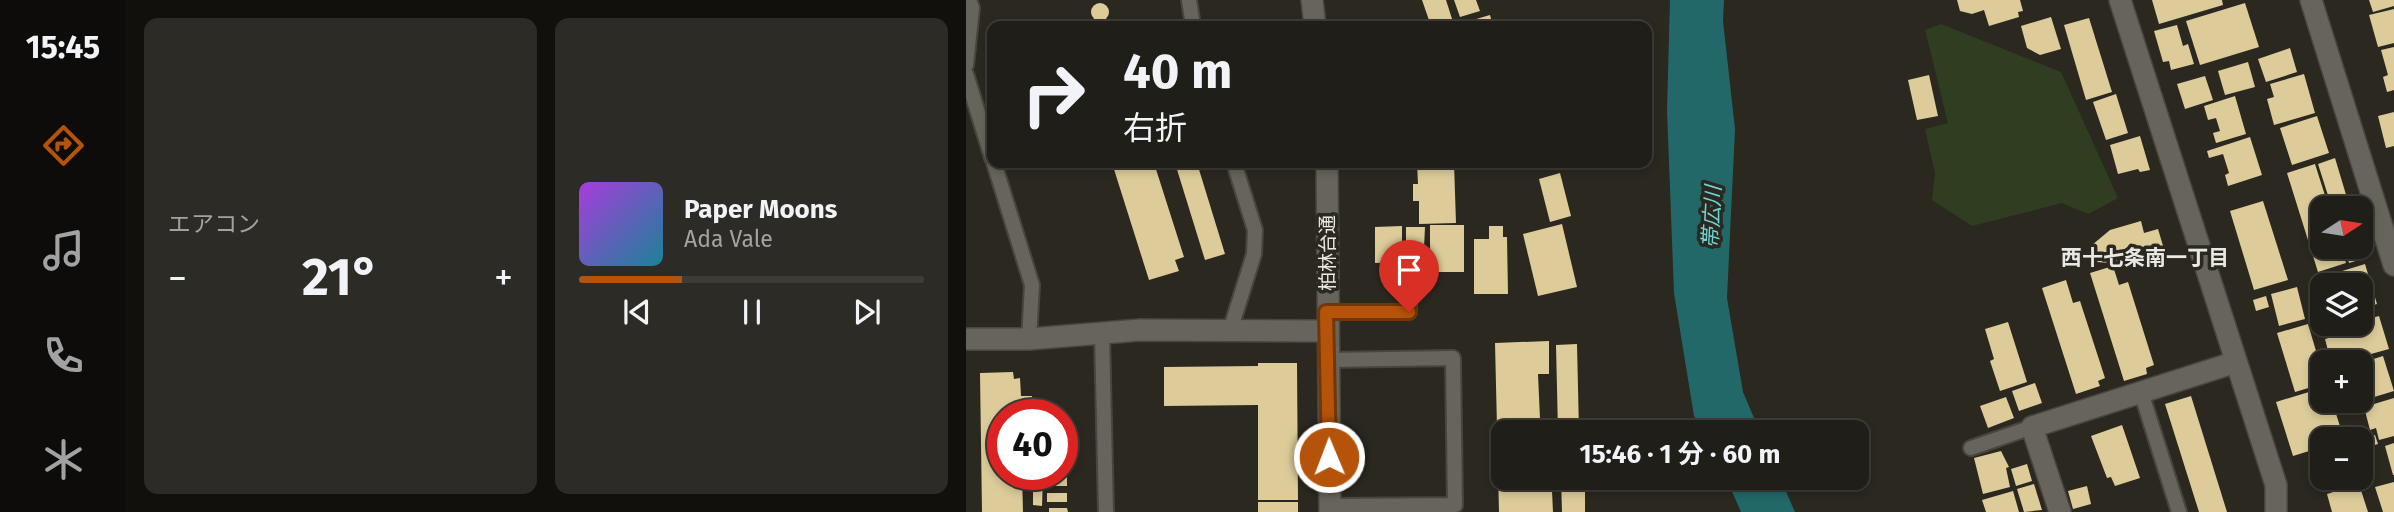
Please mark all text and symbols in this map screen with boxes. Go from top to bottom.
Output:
text: 15:45 [26,28,100,66]
text: 40 m [1123,42,1232,101]
icon: right [1008,49,1099,140]
text: 右折 [1123,109,1187,147]
icon: directions [39,121,88,170]
water label: 帯広川 [1697,183,1727,249]
text: Paper Moons [684,194,837,225]
north arrow [2310,196,2373,259]
map controls [2310,196,2373,490]
text: エアコン [168,210,260,238]
street label: 柏林台通 [1316,215,1339,291]
text: Ada Vale [684,225,773,253]
icon: music [39,226,88,275]
pin [1379,240,1439,312]
district label: 西十七条南一丁目 [2061,245,2229,271]
text: 21° [302,246,379,309]
icon: arrive [1390,251,1428,289]
text: − [168,255,187,301]
text: + [494,255,513,301]
button: layers [2310,273,2373,336]
icon: previous [618,293,656,331]
icon: pause [733,293,771,331]
icon: next [848,293,886,331]
icon: phone [39,331,88,380]
button: + [2310,350,2373,413]
speed limit sign: 40 [987,399,1078,490]
position arrow [1292,420,1366,494]
button: − [2310,427,2373,490]
icon: climate [39,435,88,484]
text: 15:46 · 1 分 · 60 m [1580,439,1780,470]

